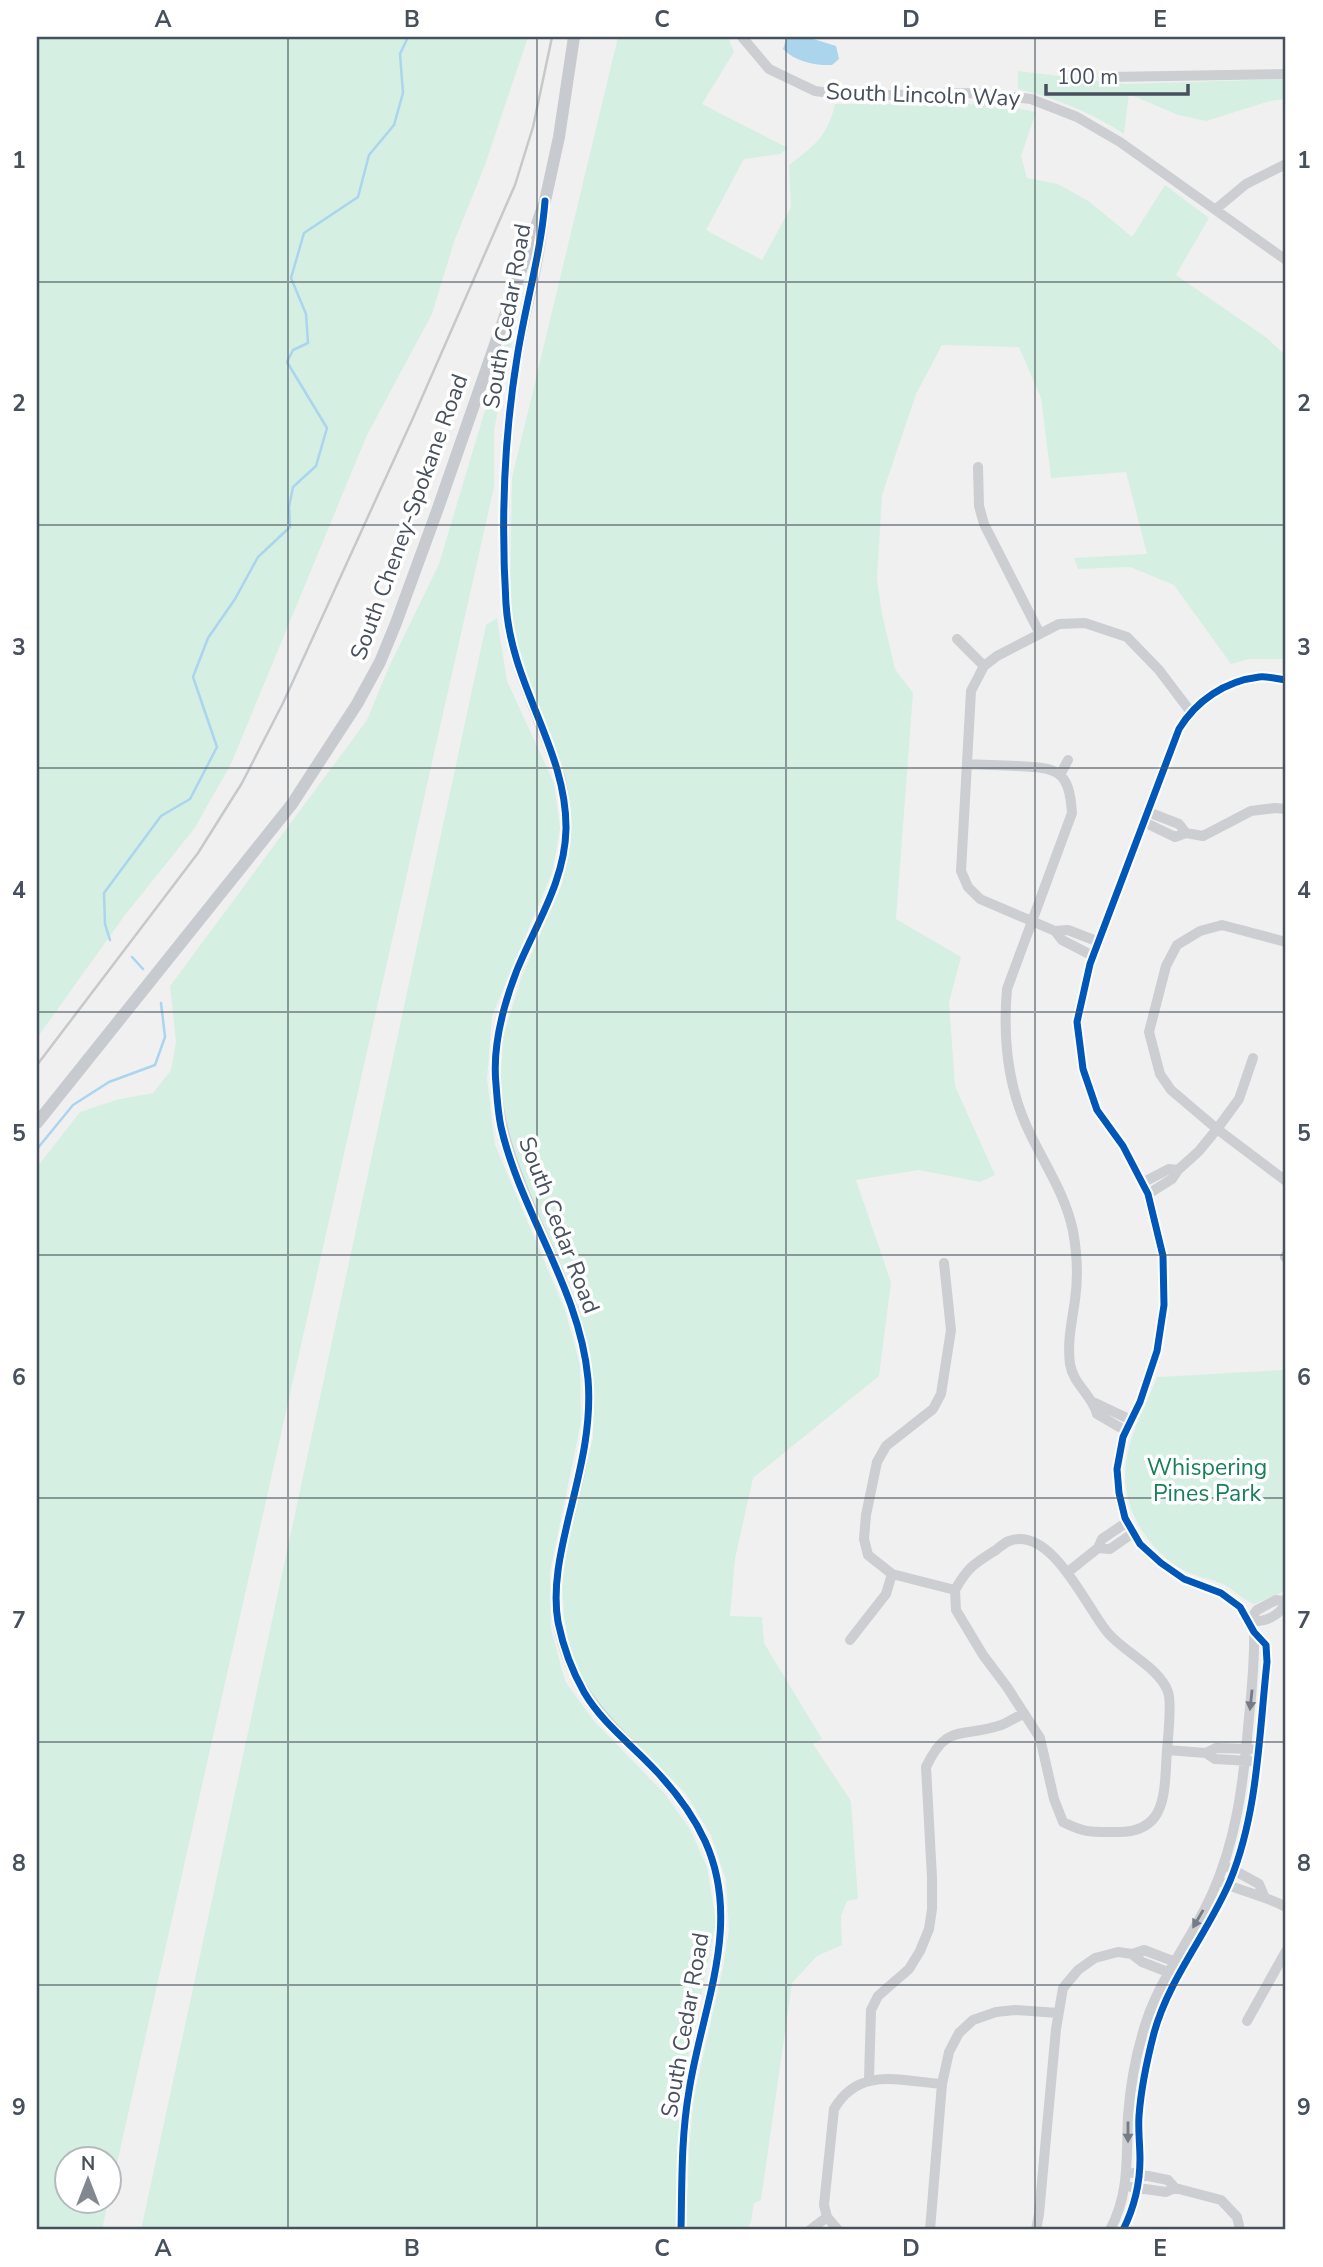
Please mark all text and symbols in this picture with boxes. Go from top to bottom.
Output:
text: A [154,4,172,35]
text: B [404,4,420,35]
text: C [654,4,670,35]
text: D [902,4,920,35]
text: E [1153,4,1167,35]
scale bar [1046,52,1188,96]
text: 100 m [1057,63,1118,91]
street label: South Lincoln Way [825,76,1021,114]
text: 1 [12,145,26,176]
text: 1 [1297,145,1311,176]
street label: South Cedar Road [475,221,539,411]
street label: South Cheney-Spokane Road [343,370,475,664]
text: 2 [12,388,26,419]
text: 2 [1297,388,1311,419]
text: 3 [12,632,26,663]
text: 3 [1297,632,1311,663]
text: 4 [12,875,26,906]
text: 4 [1297,875,1311,906]
text: 5 [12,1118,26,1149]
text: 5 [1297,1118,1311,1149]
street label: South Cedar Road [511,1132,607,1318]
text: 6 [12,1362,26,1393]
text: 6 [1297,1362,1311,1393]
park label: Whispering Pines Park [1147,1452,1267,1509]
text: 7 [12,1605,26,1636]
text: 7 [1297,1605,1311,1636]
one-way arrow [1245,1689,1256,1711]
text: 8 [12,1848,26,1879]
text: 8 [1297,1848,1311,1879]
one-way arrow [1192,1910,1205,1929]
street label: South Cedar Road [653,1930,717,2120]
text: 9 [12,2092,26,2123]
text: 9 [1297,2092,1311,2123]
one-way arrow [1122,2121,1134,2143]
north arrow [52,2144,122,2214]
text: N [81,2151,95,2177]
text: A [154,2233,172,2264]
text: B [404,2233,420,2264]
text: C [654,2233,670,2264]
text: D [902,2233,920,2264]
text: E [1153,2233,1167,2264]

